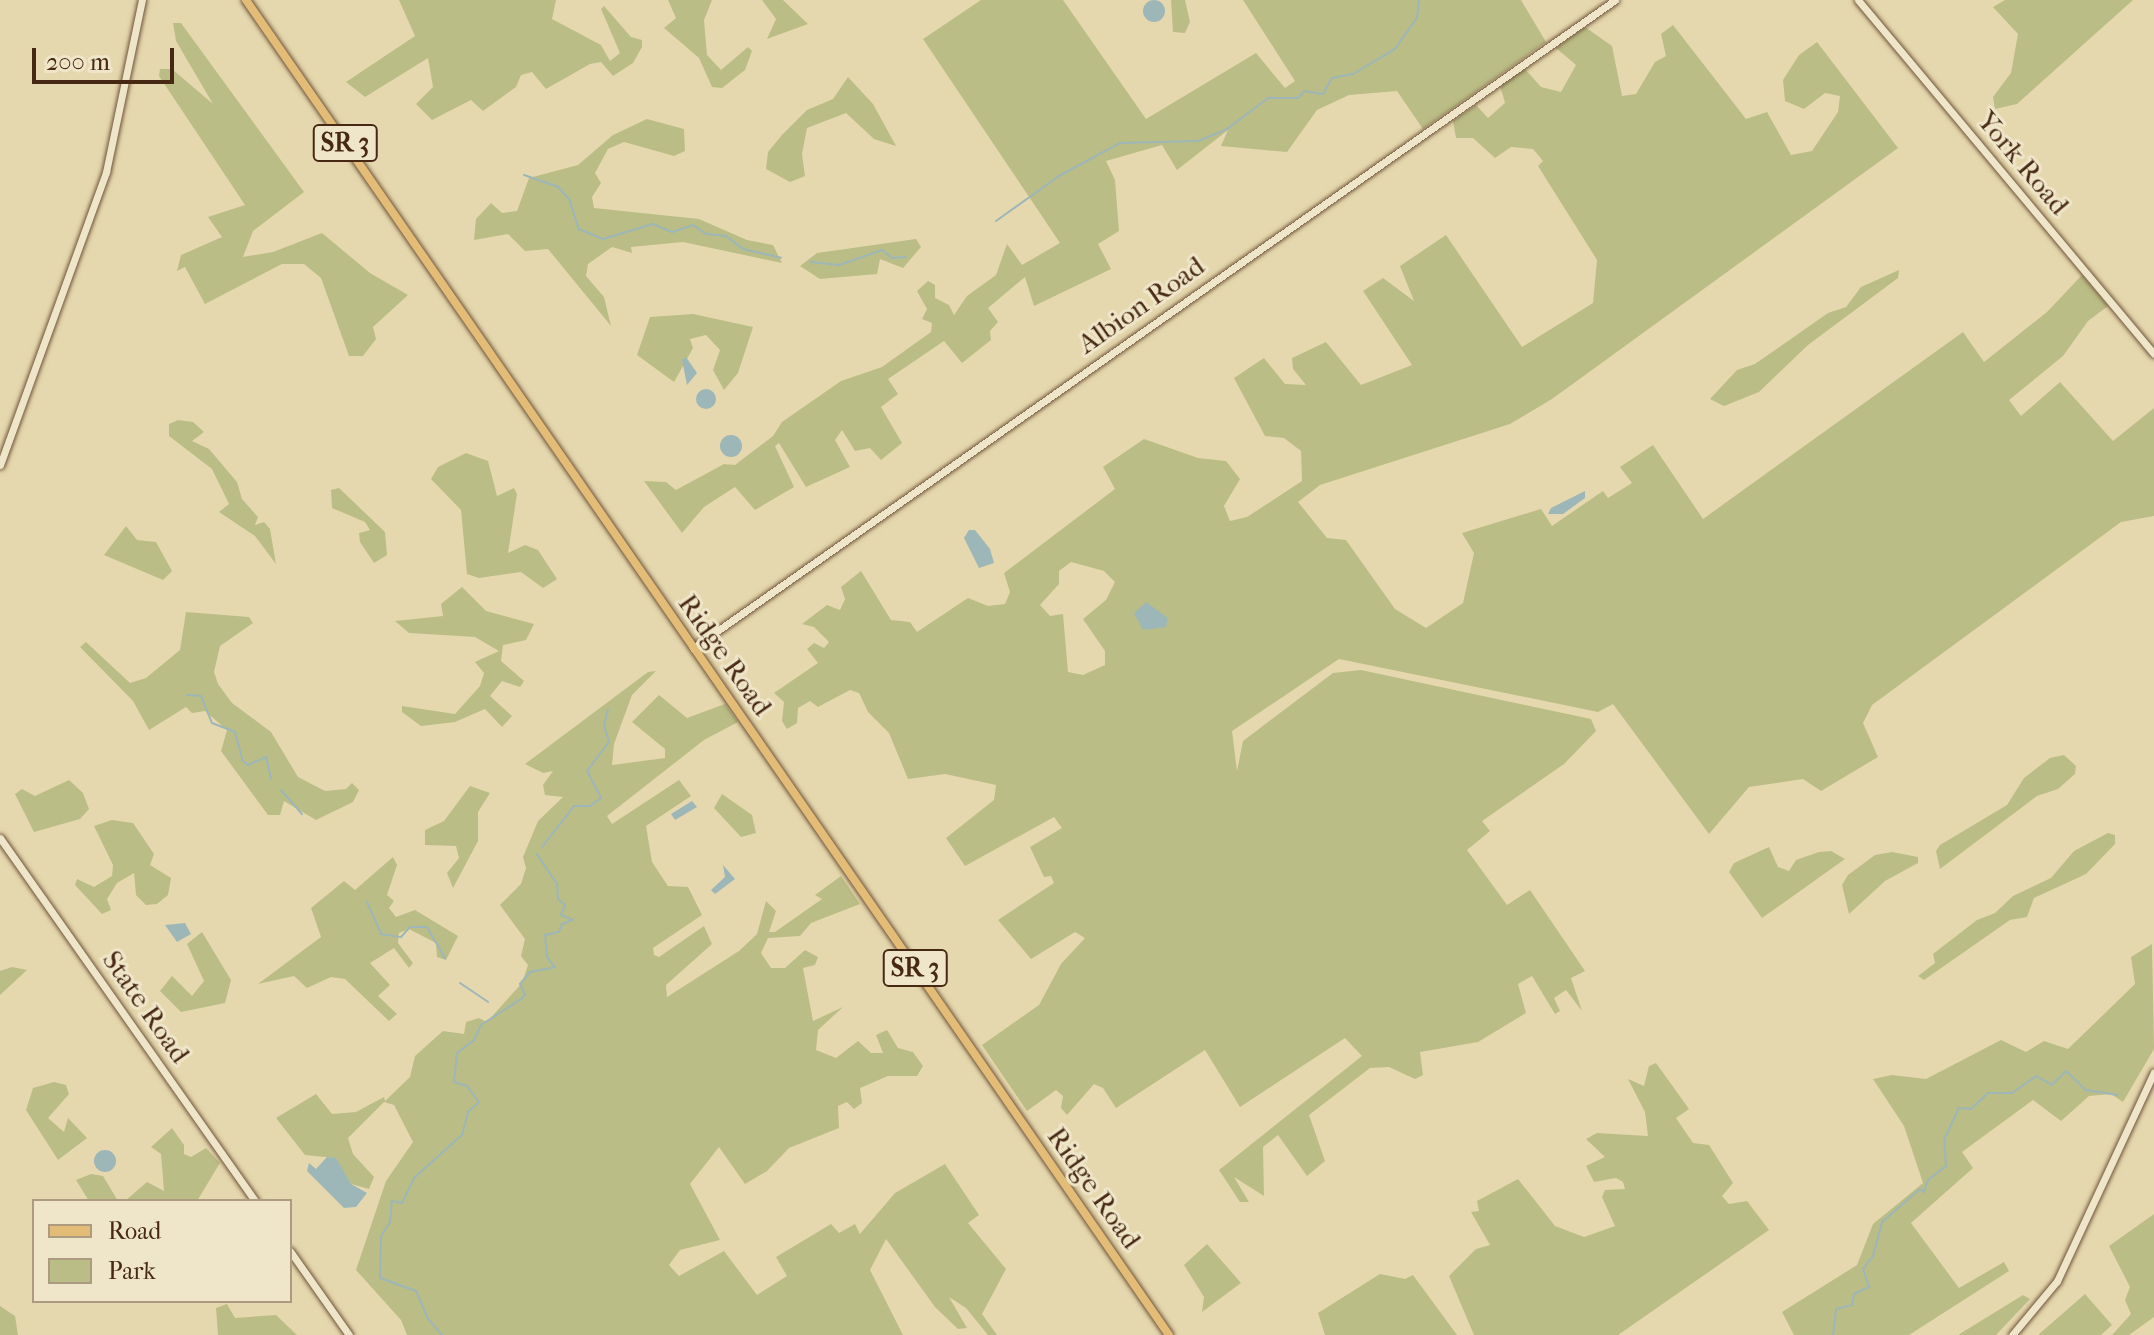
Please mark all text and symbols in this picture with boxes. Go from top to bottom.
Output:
scale bar [36,32,178,82]
text: 200 m [46,48,110,76]
street label: York Road [1970,104,2076,222]
road number: SR 3 [311,121,379,165]
street label: Albion Road [1071,249,1211,361]
street label: Ridge Road [671,588,779,722]
street label: State Road [95,944,197,1070]
road number: SR 3 [881,946,949,990]
street label: Ridge Road [1040,1121,1148,1255]
legend [32,1199,292,1303]
text: Road [108,1217,161,1245]
text: Park [108,1257,156,1285]

